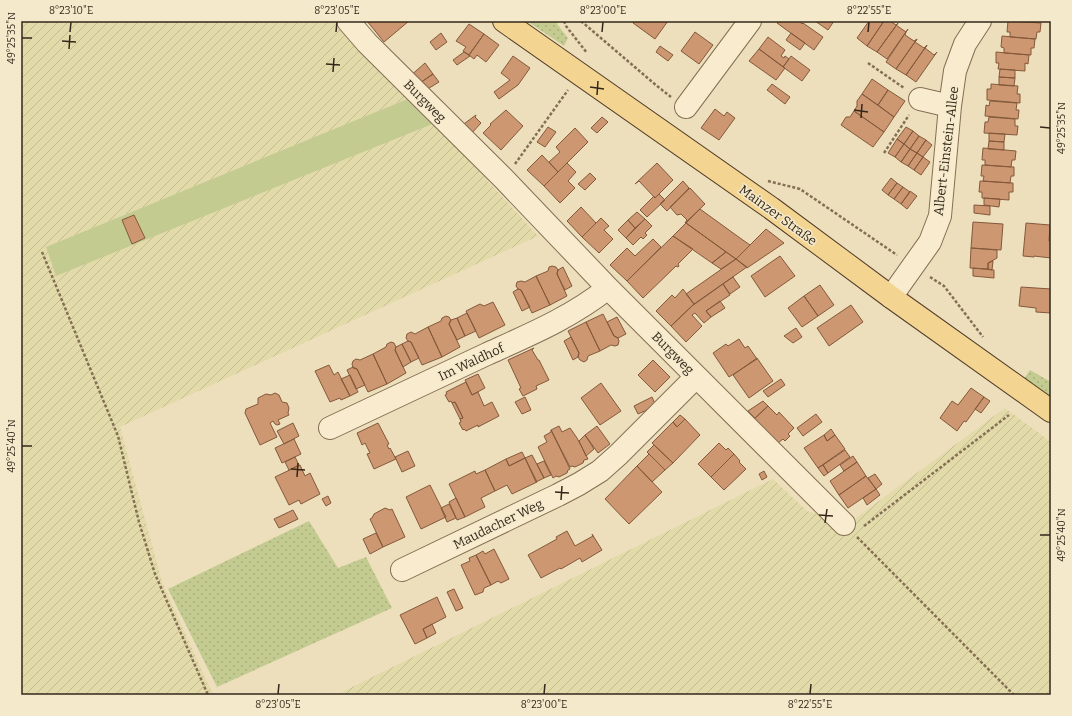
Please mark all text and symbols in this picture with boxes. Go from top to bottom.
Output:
text: 8°23'10"E [49,5,93,17]
text: 8°23'05"E [314,5,360,17]
text: 8°23'00"E [580,5,626,17]
text: 8°22'55"E [847,5,891,17]
text: 49°25'35"N [6,12,18,64]
street label: Burgweg [401,77,449,125]
street label: Albert-Einstein-Allee [931,85,961,217]
text: 49°25'35"N [1056,102,1068,154]
street label: Mainzer Straße [736,182,820,248]
street label: Burgweg [649,329,697,377]
street label: Im Waldhof [436,340,507,384]
text: 49°25'40"N [6,419,18,473]
street label: Maudacher Weg [451,496,545,552]
text: 49°25'40"N [1056,508,1068,562]
text: 8°23'05"E [255,699,301,711]
text: 8°23'00"E [521,699,567,711]
text: 8°22'55"E [788,699,832,711]

